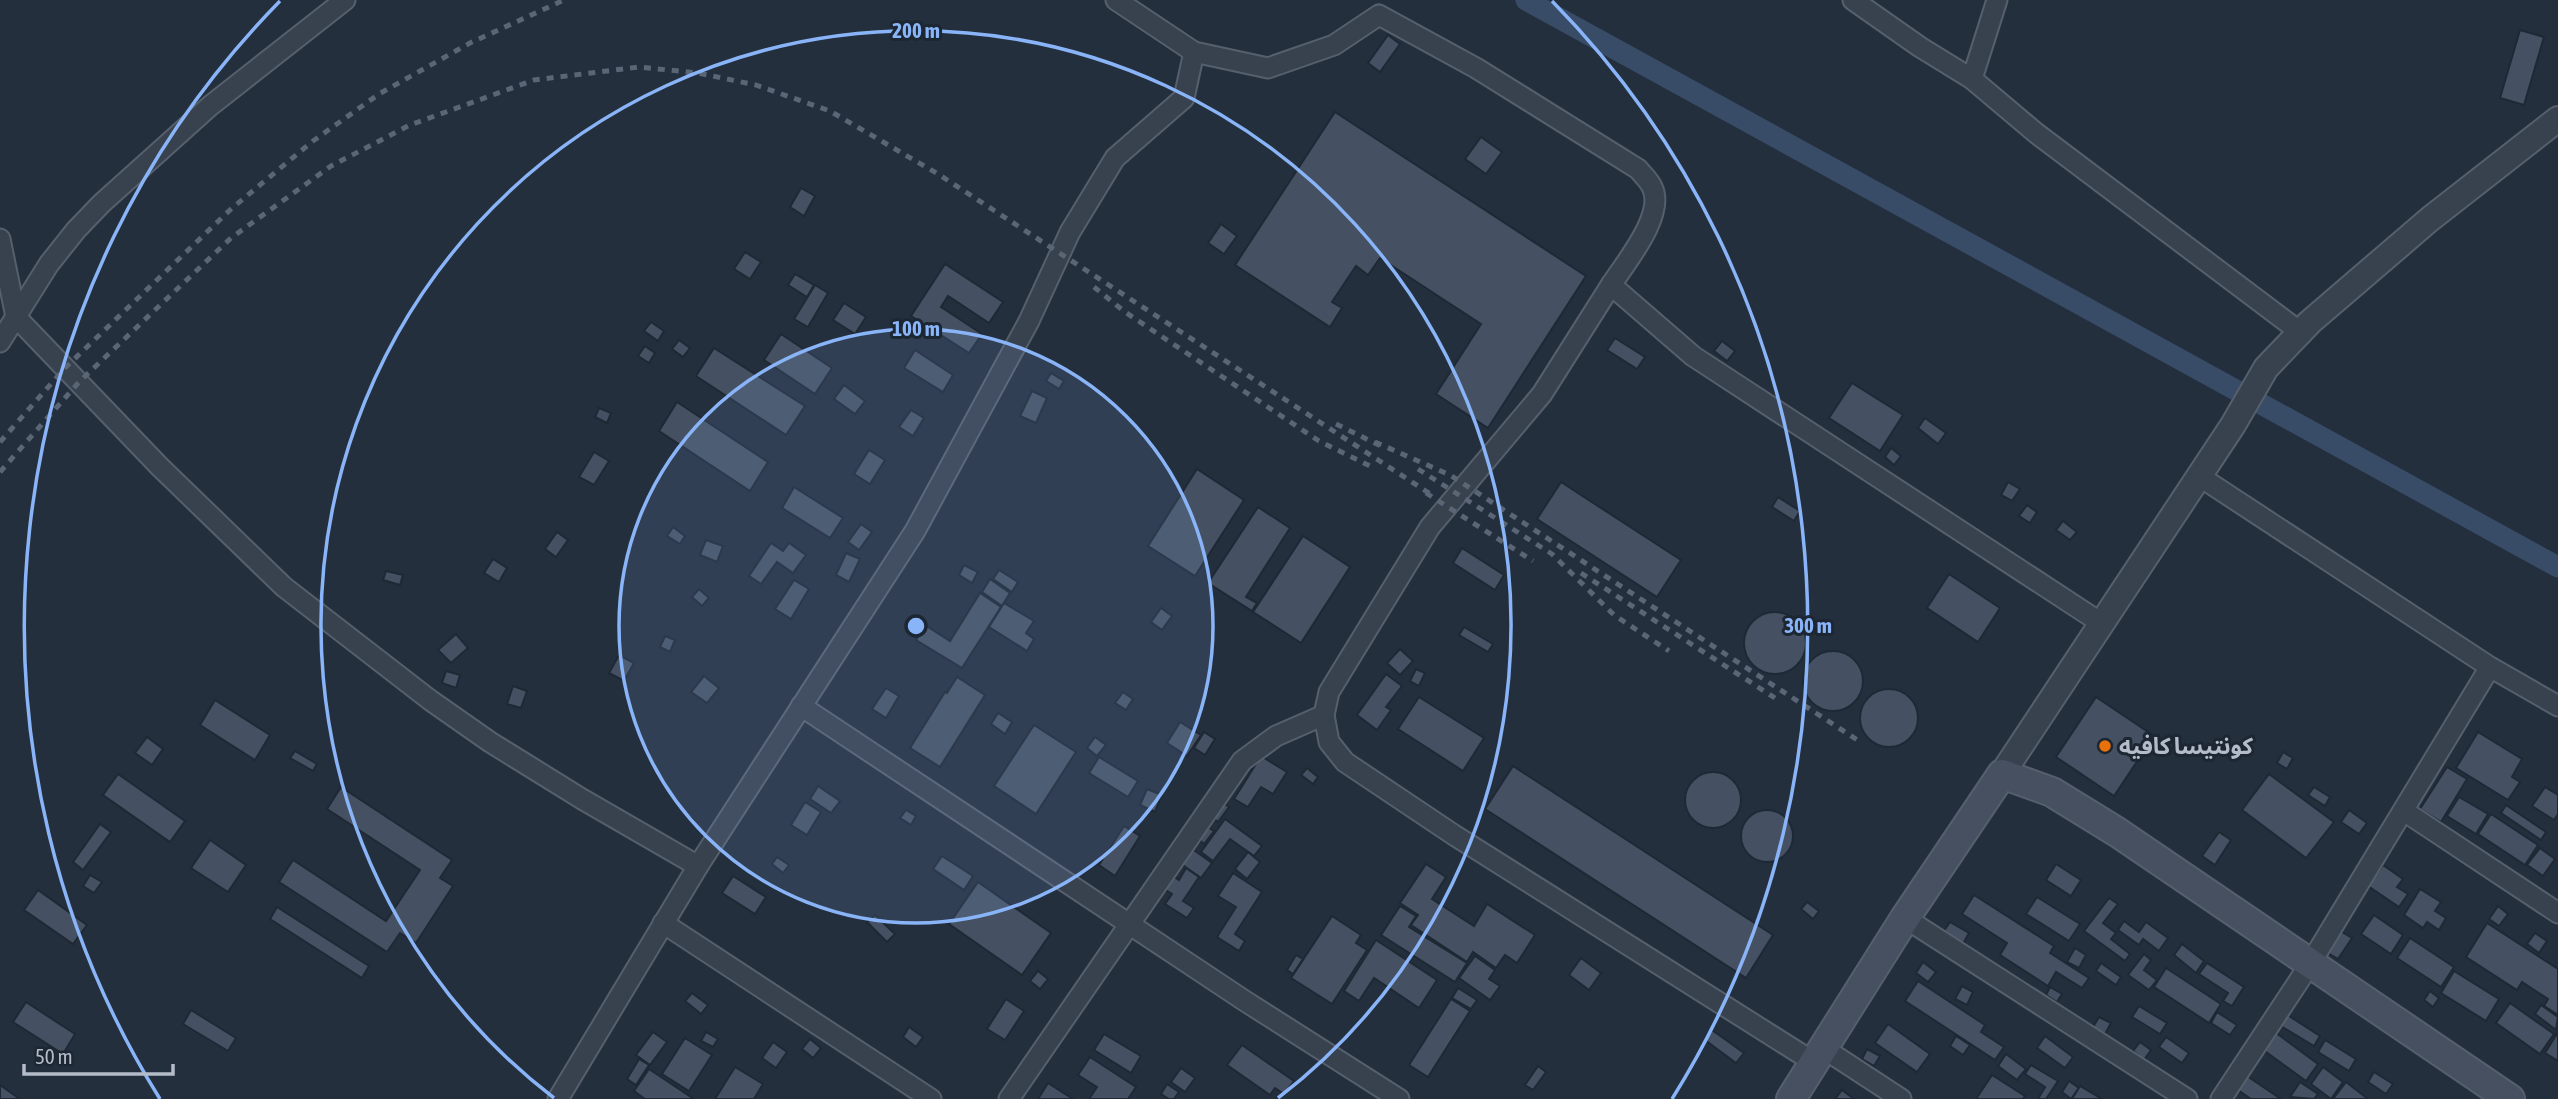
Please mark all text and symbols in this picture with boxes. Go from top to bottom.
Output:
text: 200 m [892,18,940,42]
text: 100 m [892,316,940,340]
text: 300 m [1784,613,1832,637]
centre of rings [904,614,928,638]
place label: كونتيسا كافيه [2119,733,2254,759]
marker: كونتيسا كافيه [2097,738,2113,754]
scale bar [24,1032,173,1076]
text: 50 m [35,1044,73,1068]

